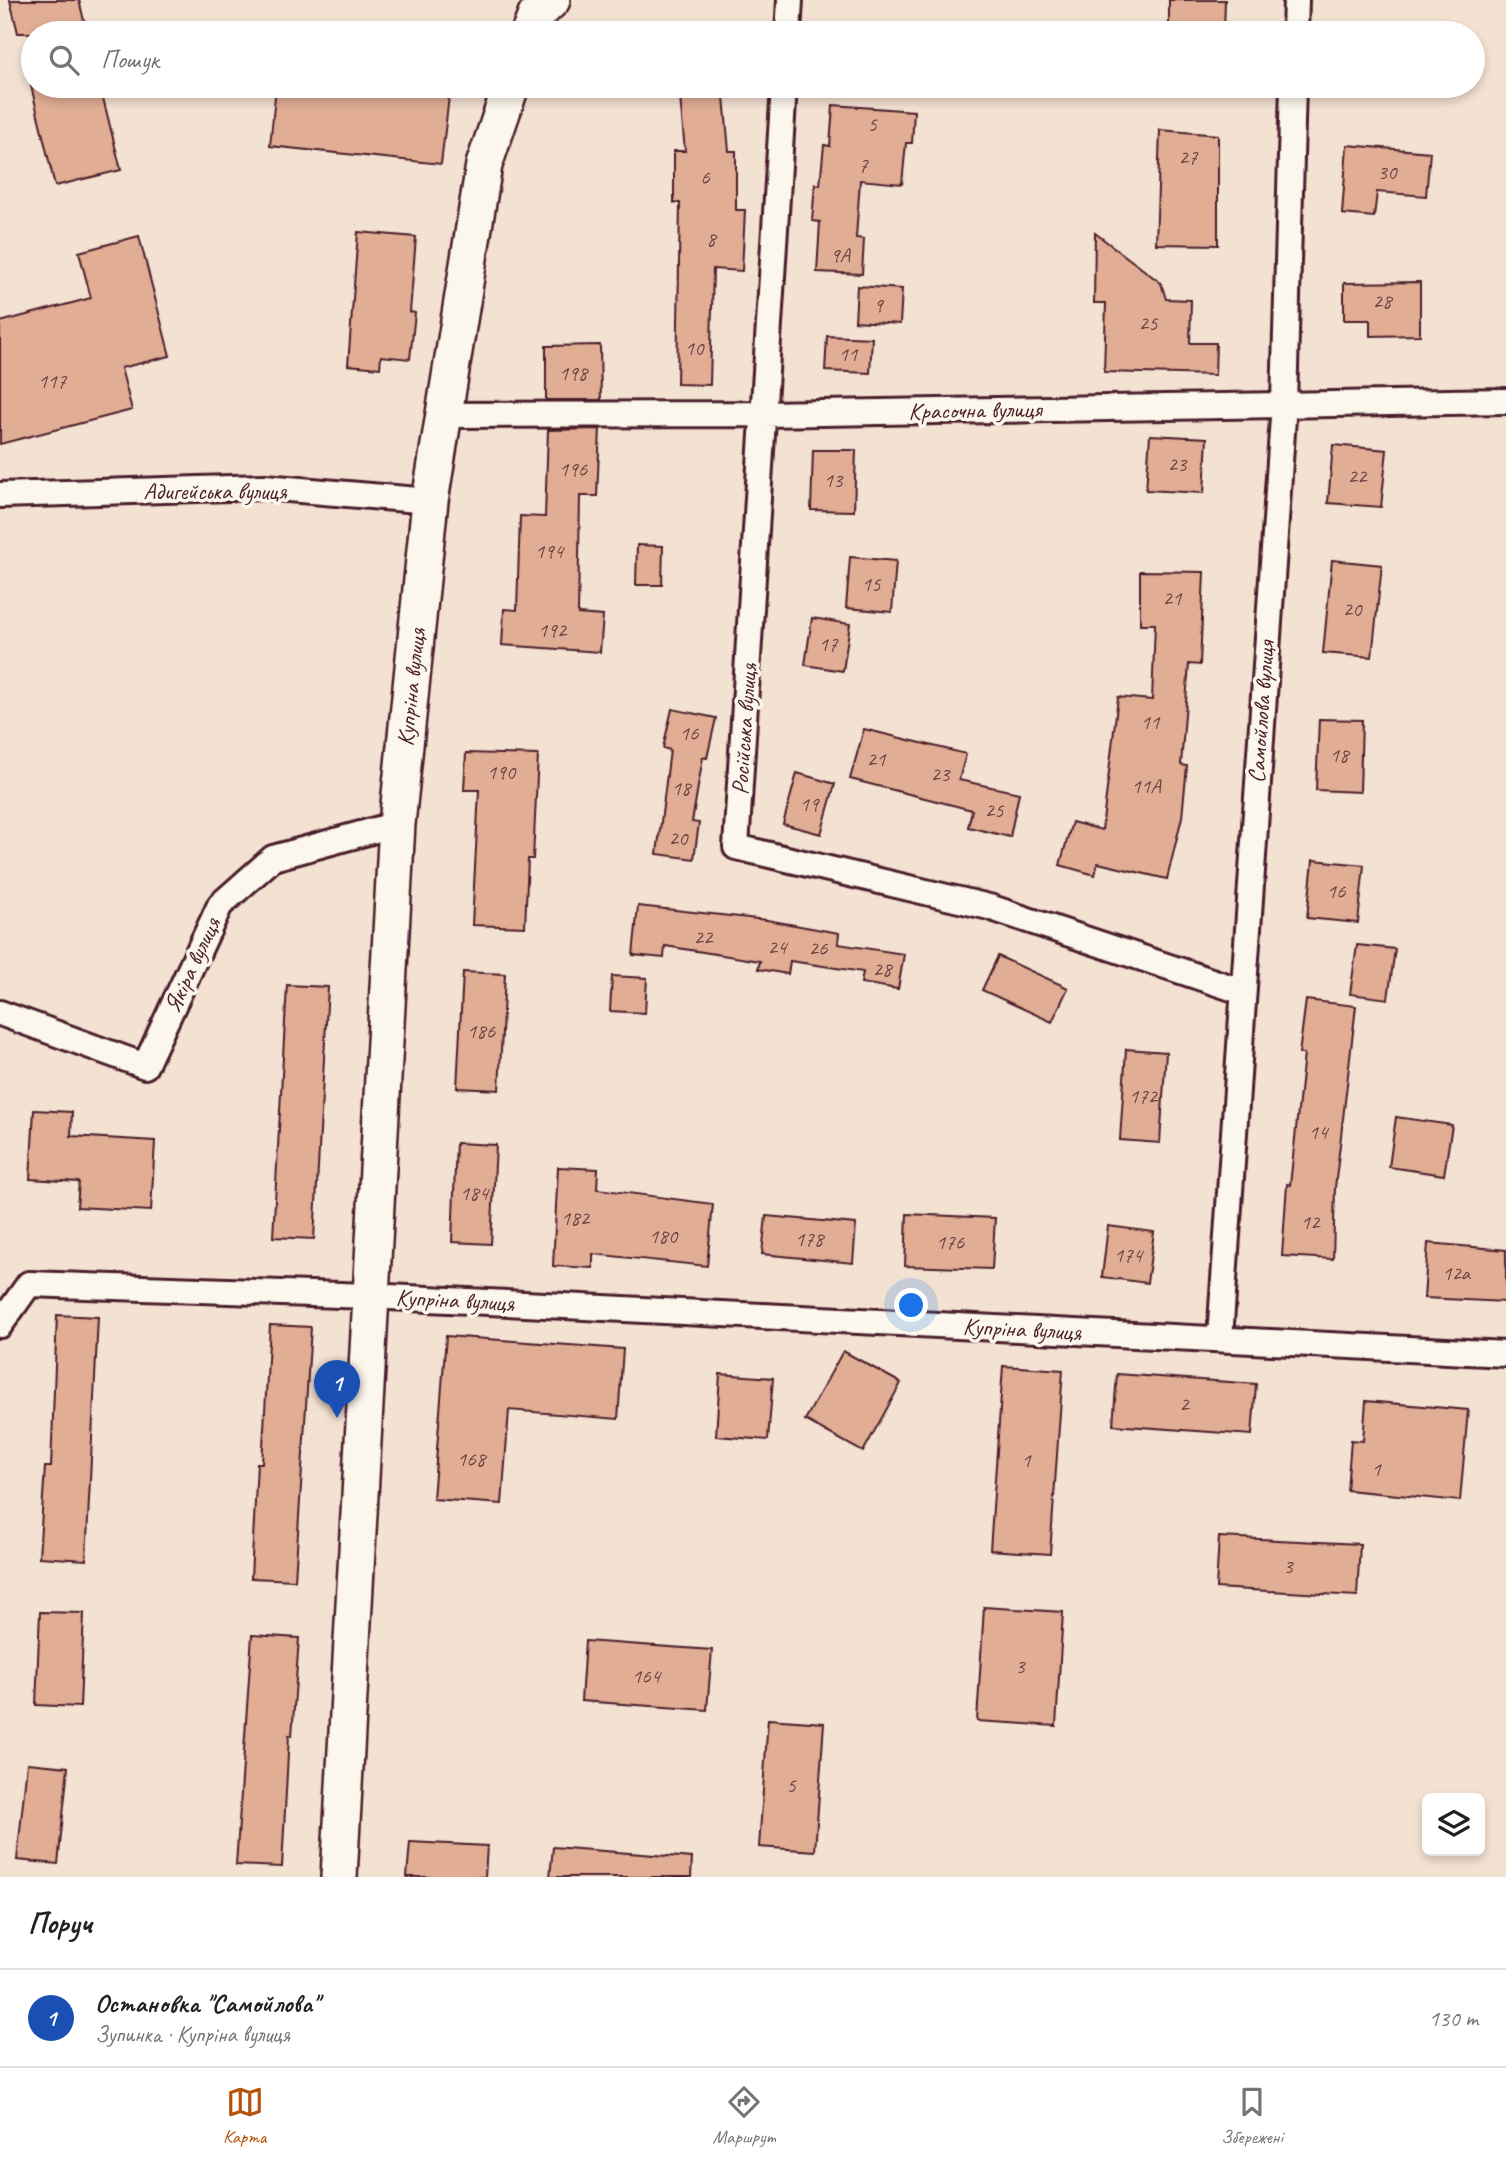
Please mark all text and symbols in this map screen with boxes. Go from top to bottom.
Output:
search box [21,21,1485,98]
icon: search [45,41,83,79]
text: Пошук [101,43,159,76]
house number: 5 [867,111,878,137]
house number: 27 [1179,144,1199,170]
house number: 7 [858,152,869,178]
house number: 30 [1378,159,1398,185]
house number: 6 [700,164,710,190]
house number: 8 [706,226,718,252]
house number: 9А [830,242,851,268]
house number: 28 [1373,288,1394,314]
house number: 9 [873,292,884,318]
house number: 25 [1139,310,1159,336]
house number: 10 [685,335,705,361]
house number: 11 [839,341,859,367]
house number: 198 [559,360,590,386]
house number: 117 [38,368,68,394]
street label: Красочна вулиця [908,394,1044,426]
house number: 23 [1168,451,1188,477]
house number: 196 [559,456,588,482]
house number: 22 [1348,463,1368,489]
house number: 13 [824,467,844,493]
street label: Адигейська вулиця [143,476,288,506]
house number: 194 [535,538,566,564]
house number: 15 [862,571,882,597]
house number: 21 [1163,585,1183,611]
house number: 20 [1343,596,1363,622]
house number: 192 [538,617,568,643]
street label: Купріна вулиця [390,625,432,747]
house number: 17 [819,631,839,657]
street label: Самойлова вулиця [1241,638,1281,784]
street label: Російська вулиця [724,661,764,796]
house number: 11 [1141,709,1161,735]
house number: 16 [680,720,699,746]
house number: 18 [1330,742,1351,768]
house number: 21 [867,746,887,772]
house number: 190 [487,759,517,785]
house number: 23 [931,761,951,787]
house number: 11А [1131,773,1162,799]
house number: 18 [672,775,693,801]
house number: 19 [800,791,820,817]
house number: 25 [985,797,1005,823]
house number: 20 [669,825,689,851]
house number: 16 [1327,878,1346,904]
street label: Якіра вулиця [157,911,228,1018]
house number: 22 [694,924,714,950]
house number: 24 [768,934,789,960]
house number: 26 [809,935,828,961]
house number: 28 [873,956,894,982]
house number: 186 [467,1018,496,1044]
house number: 172 [1129,1083,1159,1109]
house number: 14 [1309,1119,1330,1145]
house number: 184 [460,1180,491,1206]
house number: 182 [561,1205,591,1231]
house number: 12 [1301,1209,1321,1235]
house number: 180 [649,1223,679,1249]
house number: 178 [795,1226,826,1252]
house number: 176 [936,1229,965,1255]
house number: 174 [1114,1242,1145,1268]
house number: 12а [1442,1260,1472,1286]
street label: Купріна вулиця [395,1282,516,1318]
your location [894,1288,928,1322]
street label: Купріна вулиця [962,1311,1083,1347]
pin: 1 [314,1360,360,1418]
house number: 2 [1179,1391,1190,1417]
house number: 168 [457,1446,488,1472]
house number: 1 [1021,1447,1032,1473]
house number: 1 [1371,1456,1382,1482]
house number: 3 [1283,1553,1294,1579]
house number: 3 [1015,1653,1026,1679]
house number: 164 [632,1663,663,1689]
house number: 5 [786,1772,797,1798]
map controls [1422,1793,1485,1856]
button: layers [1422,1793,1485,1856]
text: Поруч [28,1904,92,1942]
text: Остановка "Самойлова" [95,1987,318,2020]
text: 1 [46,2004,56,2033]
text: 130 m [1429,2004,1478,2033]
text: Зупинка · Купріна вулиця [95,2020,290,2049]
tab: Карта [223,2083,266,2149]
tab: Маршрут [712,2083,775,2149]
tab: Збережені [1221,2083,1283,2149]

